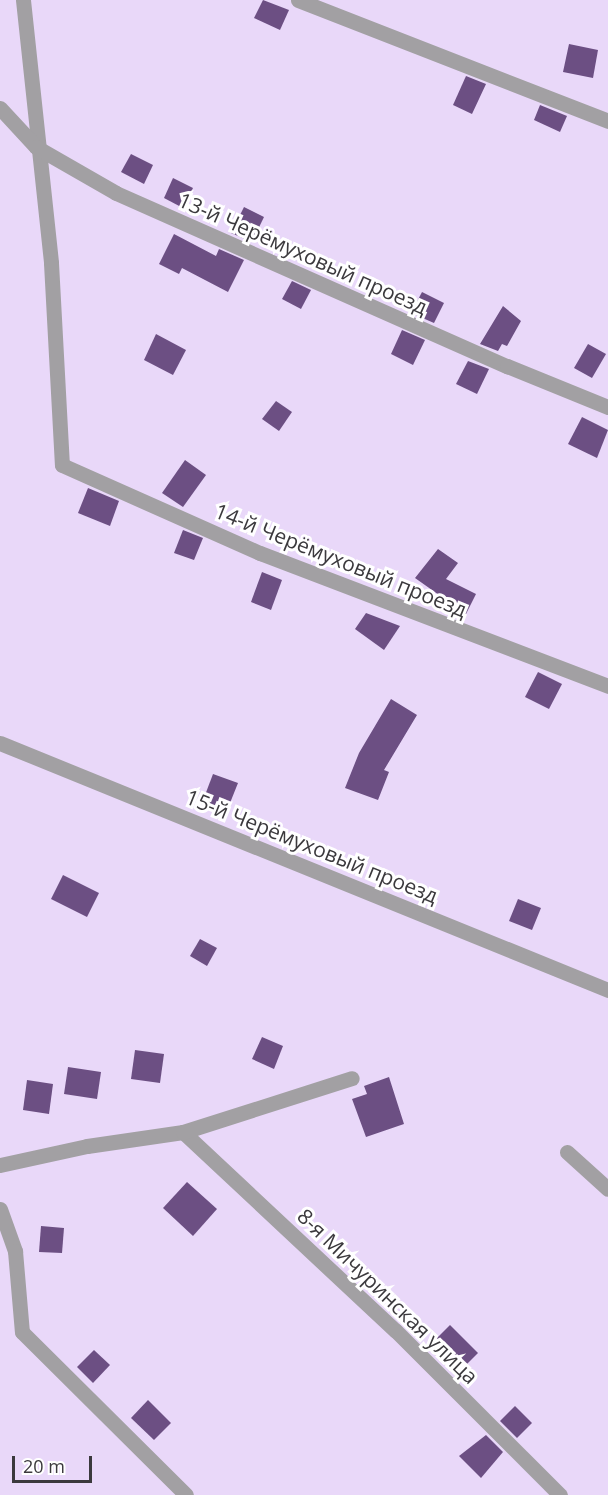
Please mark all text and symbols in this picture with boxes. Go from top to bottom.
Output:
street label: 13-й Черёмуховый проезд [175,187,431,319]
street label: 14-й Черёмуховый проезд [211,498,471,622]
street label: 15-й Черёмуховый проезд [182,784,442,908]
street label: 8-я Мичуринская улица [292,1203,484,1389]
scale bar [15,1444,94,1482]
text: 20 m [23,1454,65,1478]

